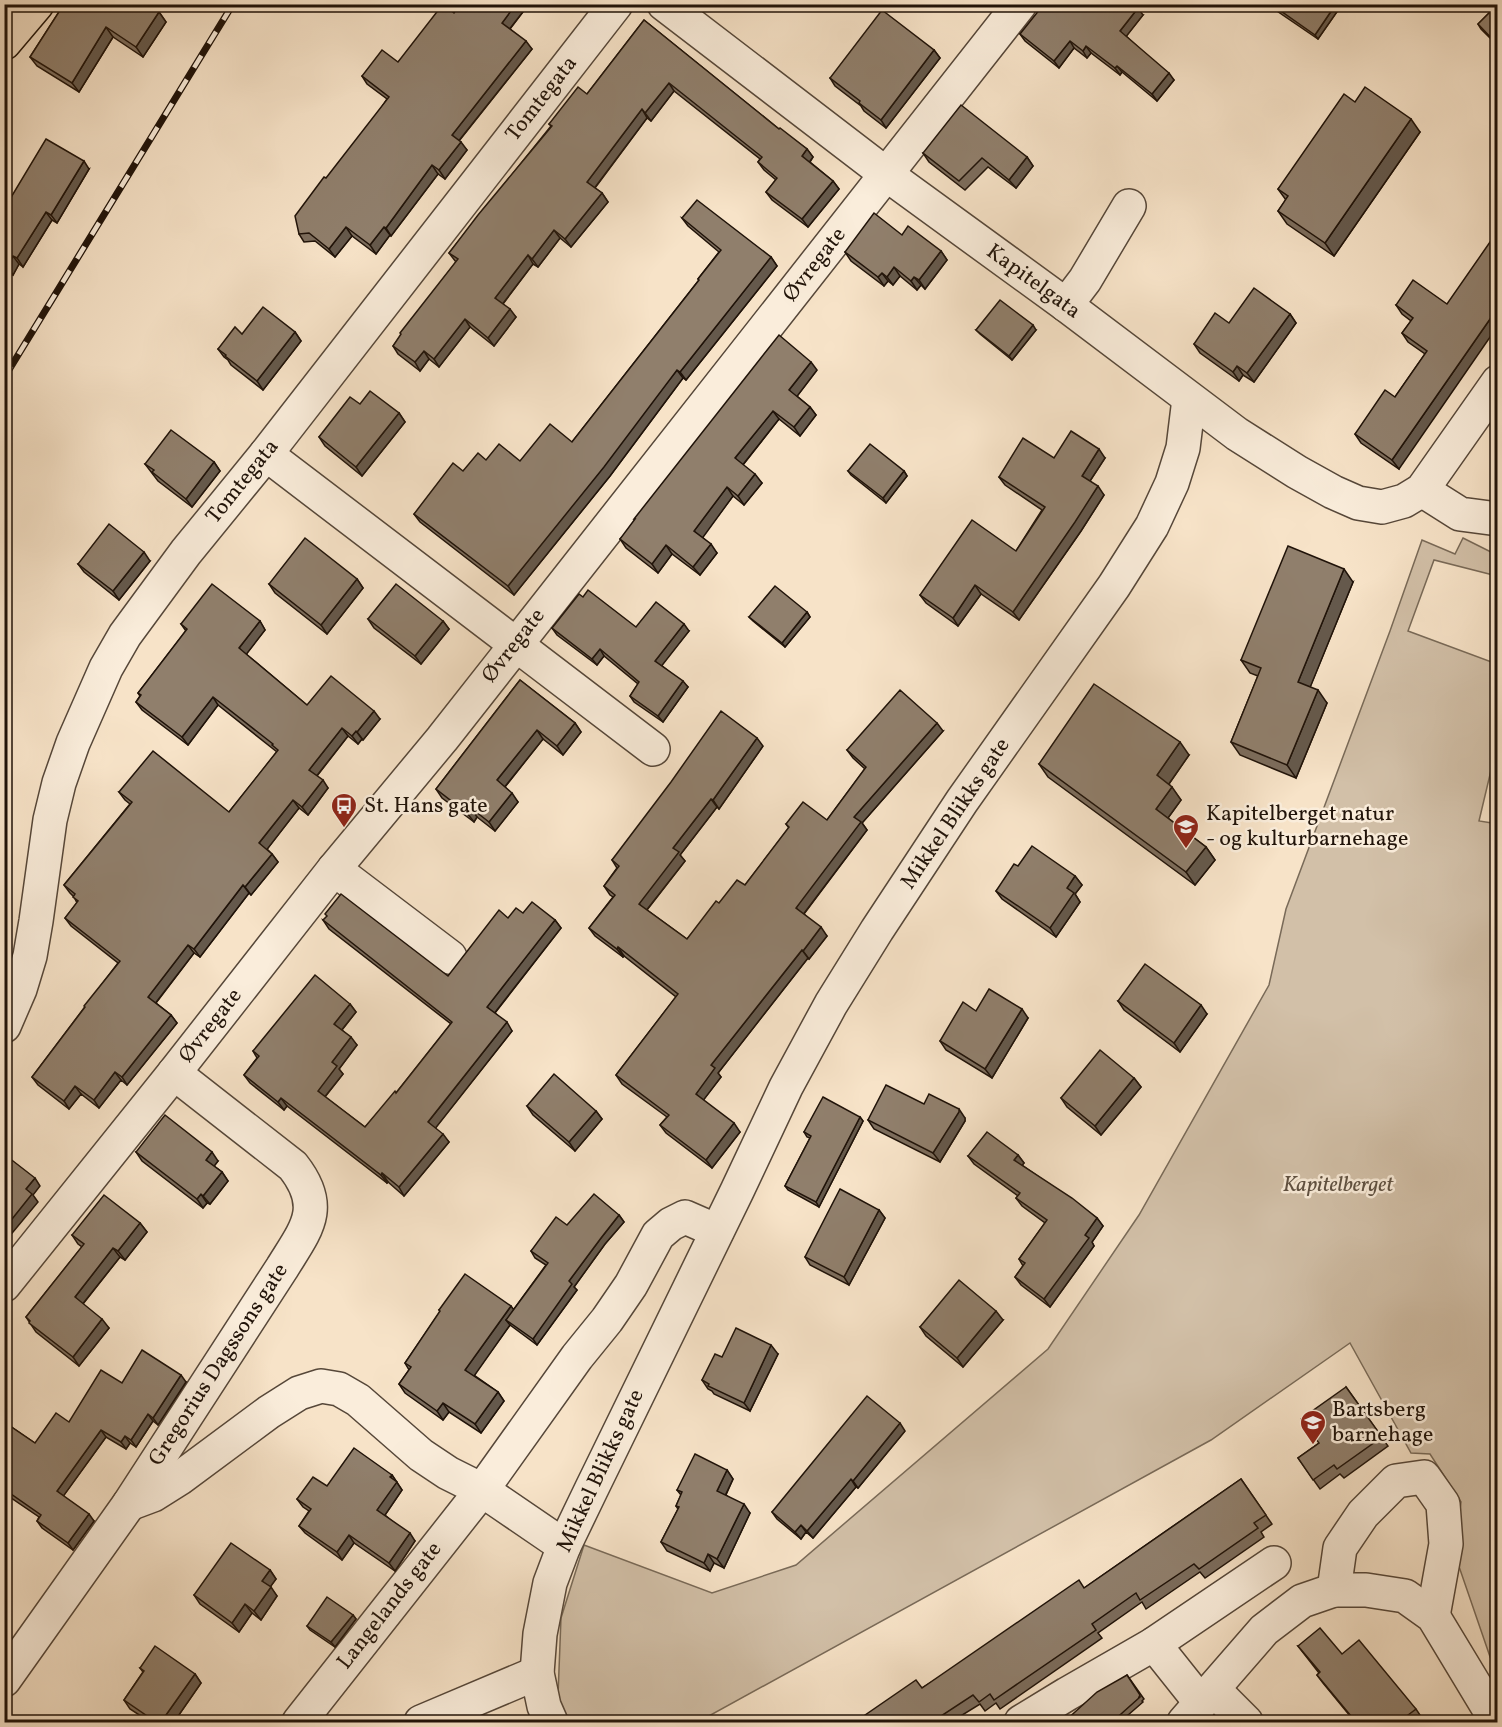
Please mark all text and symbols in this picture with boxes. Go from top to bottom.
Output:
street label: Tomtegata [499,50,585,148]
street label: Øvregate [776,221,854,309]
street label: Kapitelgata [979,237,1087,327]
street label: Tomtegata [199,433,287,531]
street label: Øvregate [475,602,553,690]
street label: Mikkel Blikks gate [894,732,1018,896]
bus stop icon: St. Hans gate [329,791,359,829]
place label: St. Hans gate [364,791,488,822]
place label: Kapitelberget natur - og kulturbarnehage [1206,799,1408,855]
school or university icon: Kapitelberget natur - og kulturbarnehage [1171,812,1201,850]
street label: Øvregate [172,982,250,1070]
park label: Kapitelberget [1283,1170,1394,1201]
street label: Gregorius Dagssons gate [142,1257,296,1473]
street label: Mikkel Blikks gate [550,1384,652,1558]
place label: Bartsberg barnehage [1332,1395,1434,1451]
school or university icon: Bartsberg barnehage [1298,1408,1328,1446]
street label: Langelands gate [330,1535,450,1677]

